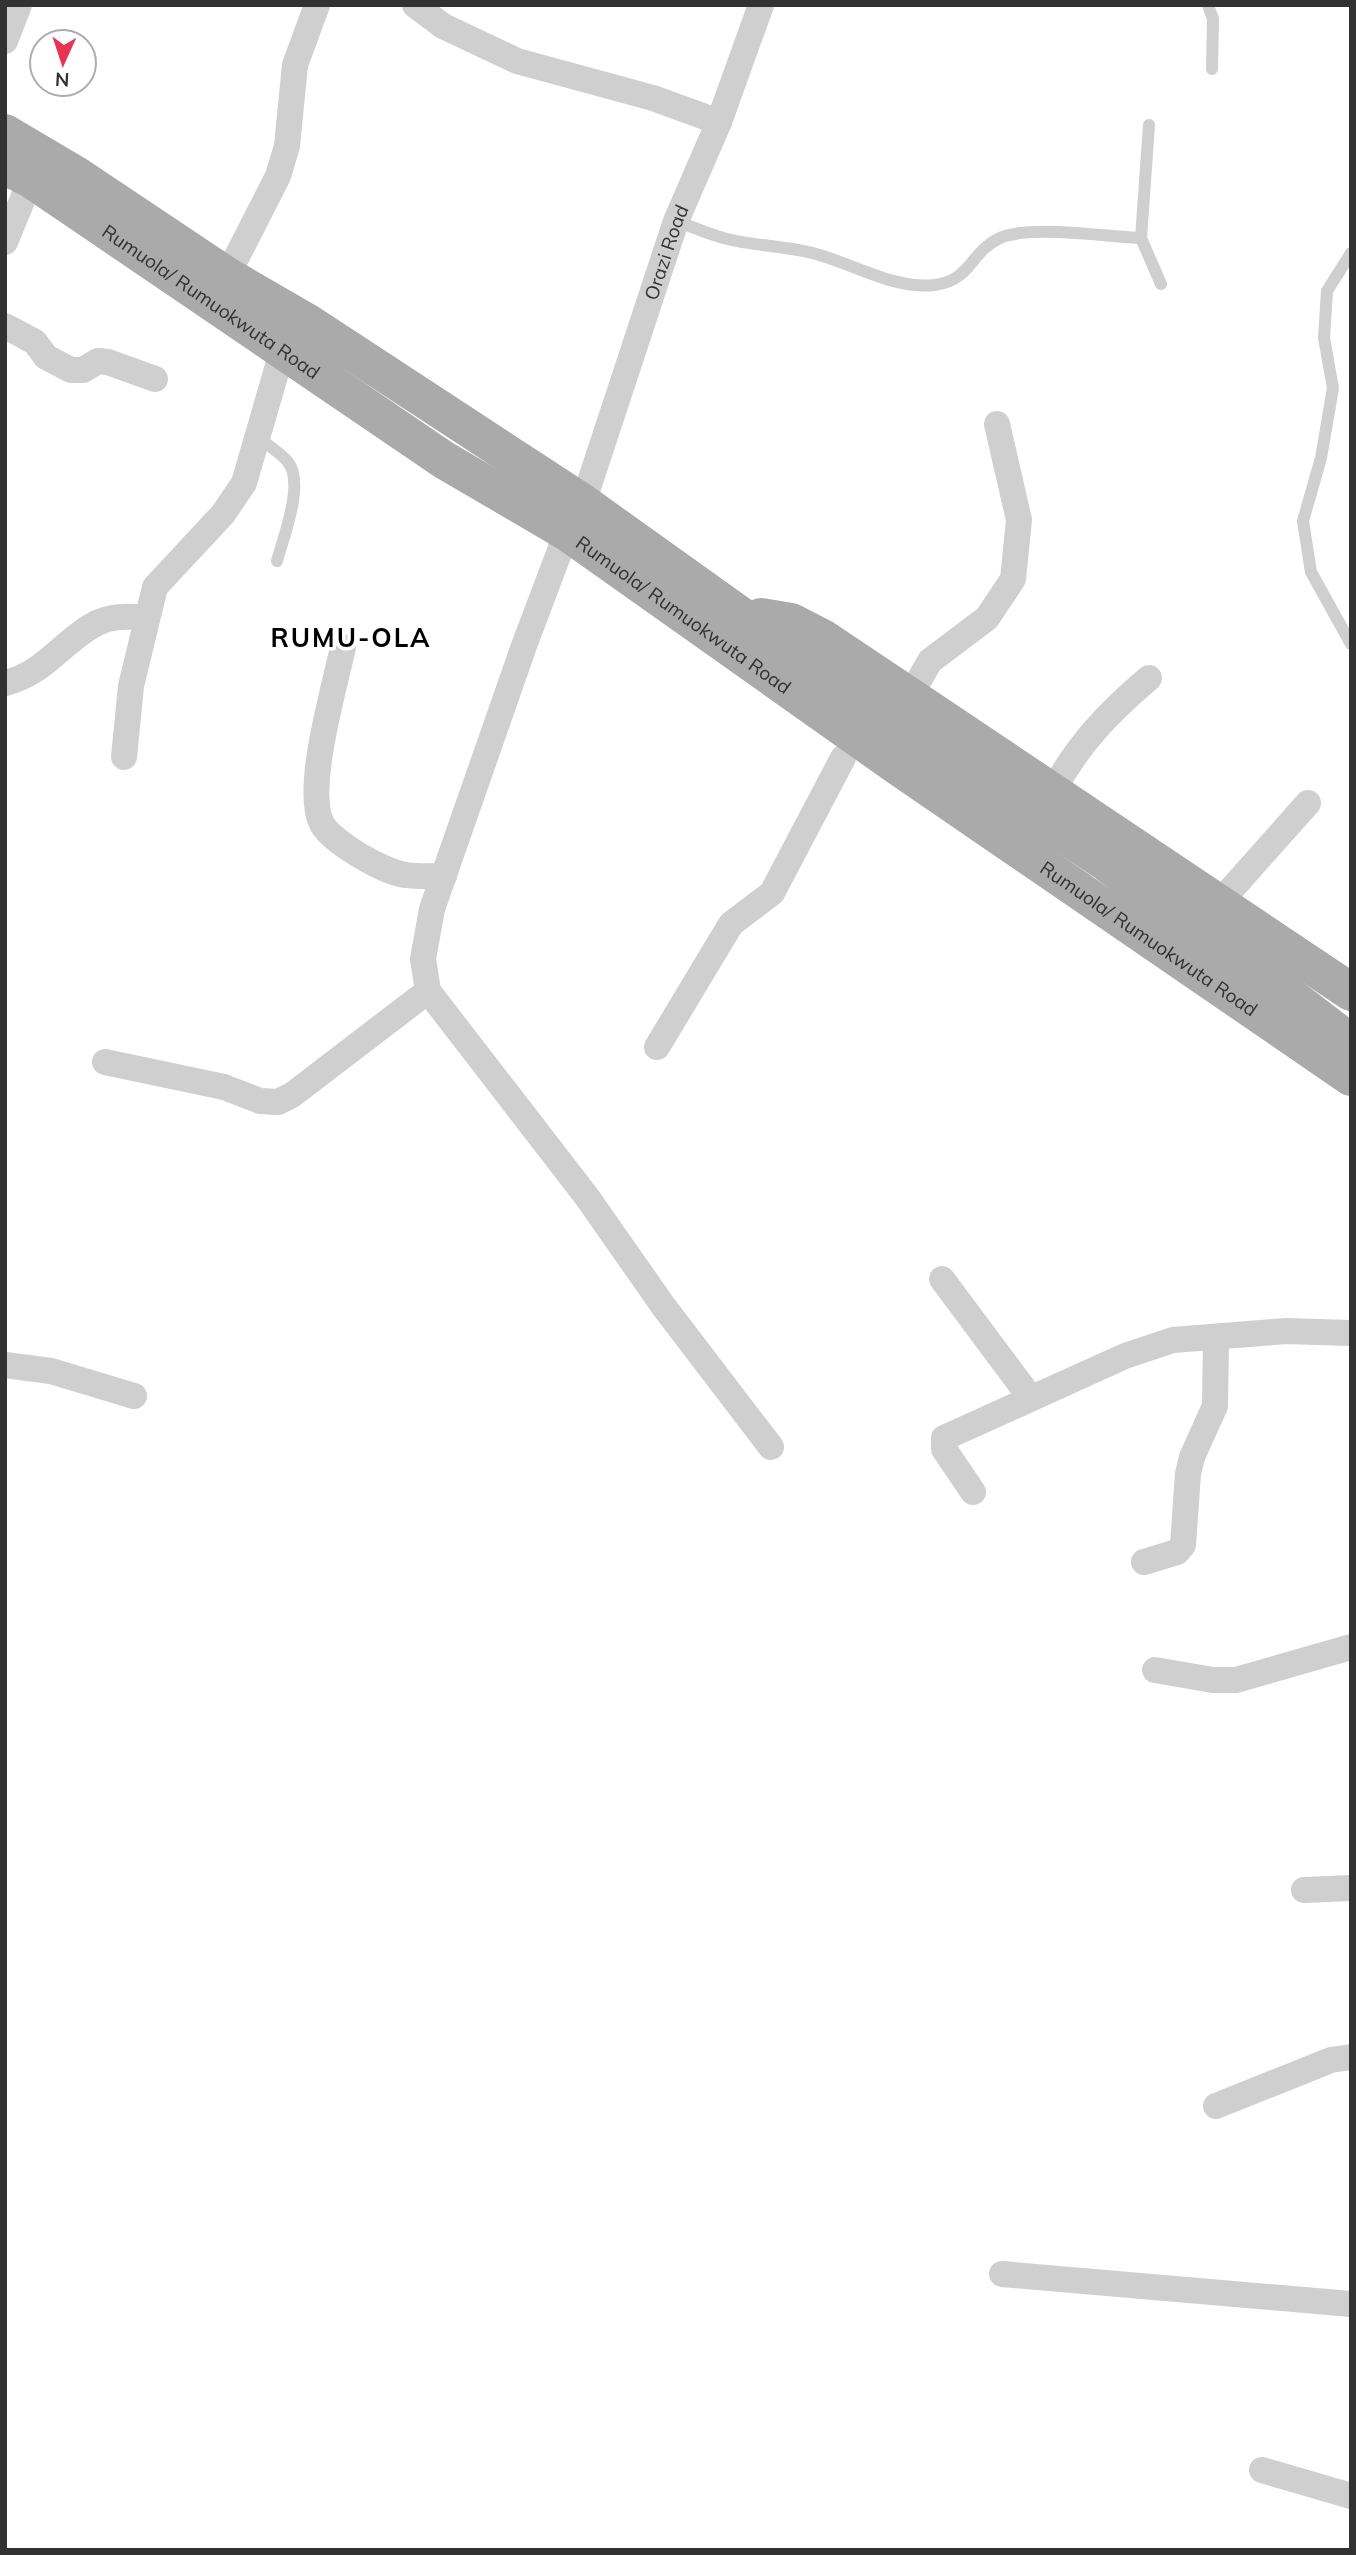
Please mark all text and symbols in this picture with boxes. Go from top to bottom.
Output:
north arrow [28,28,98,98]
text: N [54,68,70,92]
street label: Orazi Road [639,201,694,303]
street label: Rumuola/ Rumuokwuta Road [98,219,325,384]
street label: Rumuola/ Rumuokwuta Road [571,530,796,699]
district label: RUMU-OLA [271,621,431,654]
street label: Rumuola/ Rumuokwuta Road [1036,856,1262,1021]

